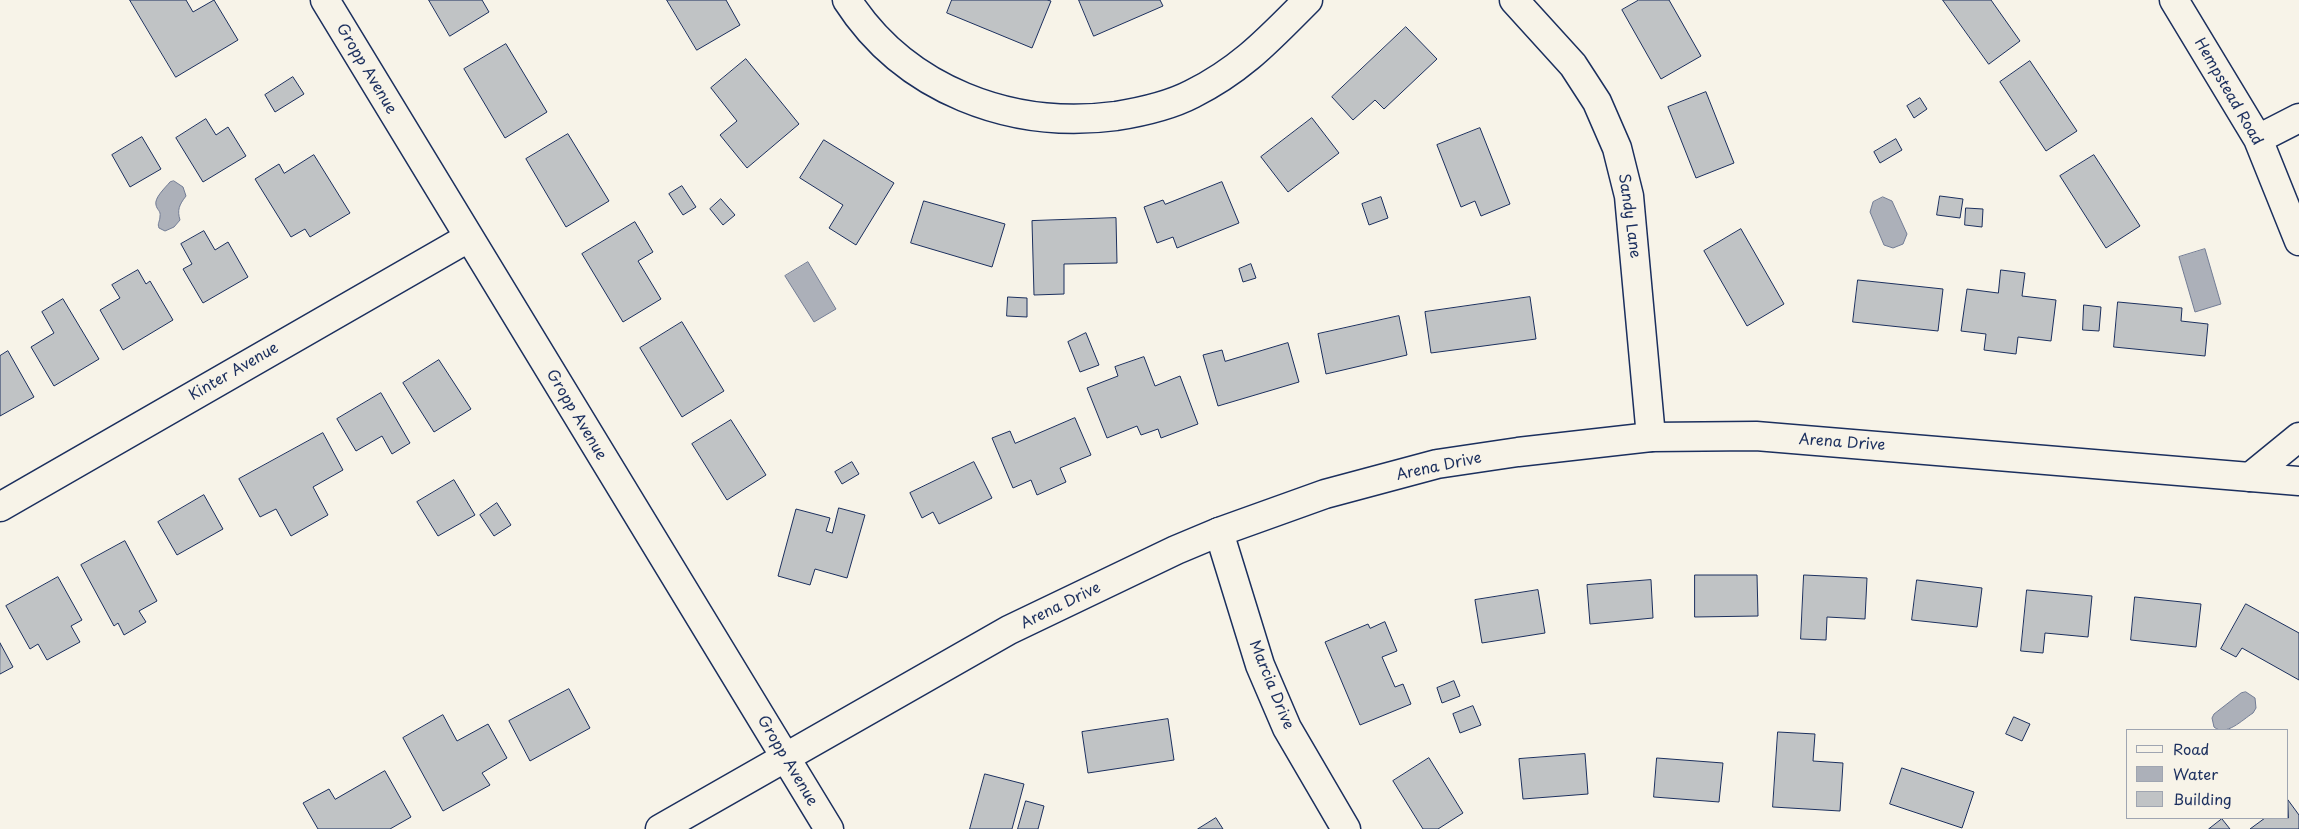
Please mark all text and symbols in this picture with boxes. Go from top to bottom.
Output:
street label: Gropp Avenue [332,21,400,117]
street label: Hempstead Road [2190,35,2266,149]
street label: Sandy Lane [1614,172,1644,260]
street label: Kinter Avenue [186,339,282,405]
street label: Gropp Avenue [542,367,610,463]
street label: Arena Drive [1798,431,1886,455]
street label: Arena Drive [1395,449,1483,485]
street label: Arena Drive [1018,579,1104,633]
street label: Marcia Drive [1245,638,1297,732]
street label: Gropp Avenue [753,713,821,809]
legend [2126,729,2289,819]
text: Road [2173,737,2209,760]
text: Water [2173,762,2218,785]
text: Building [2173,787,2232,810]

